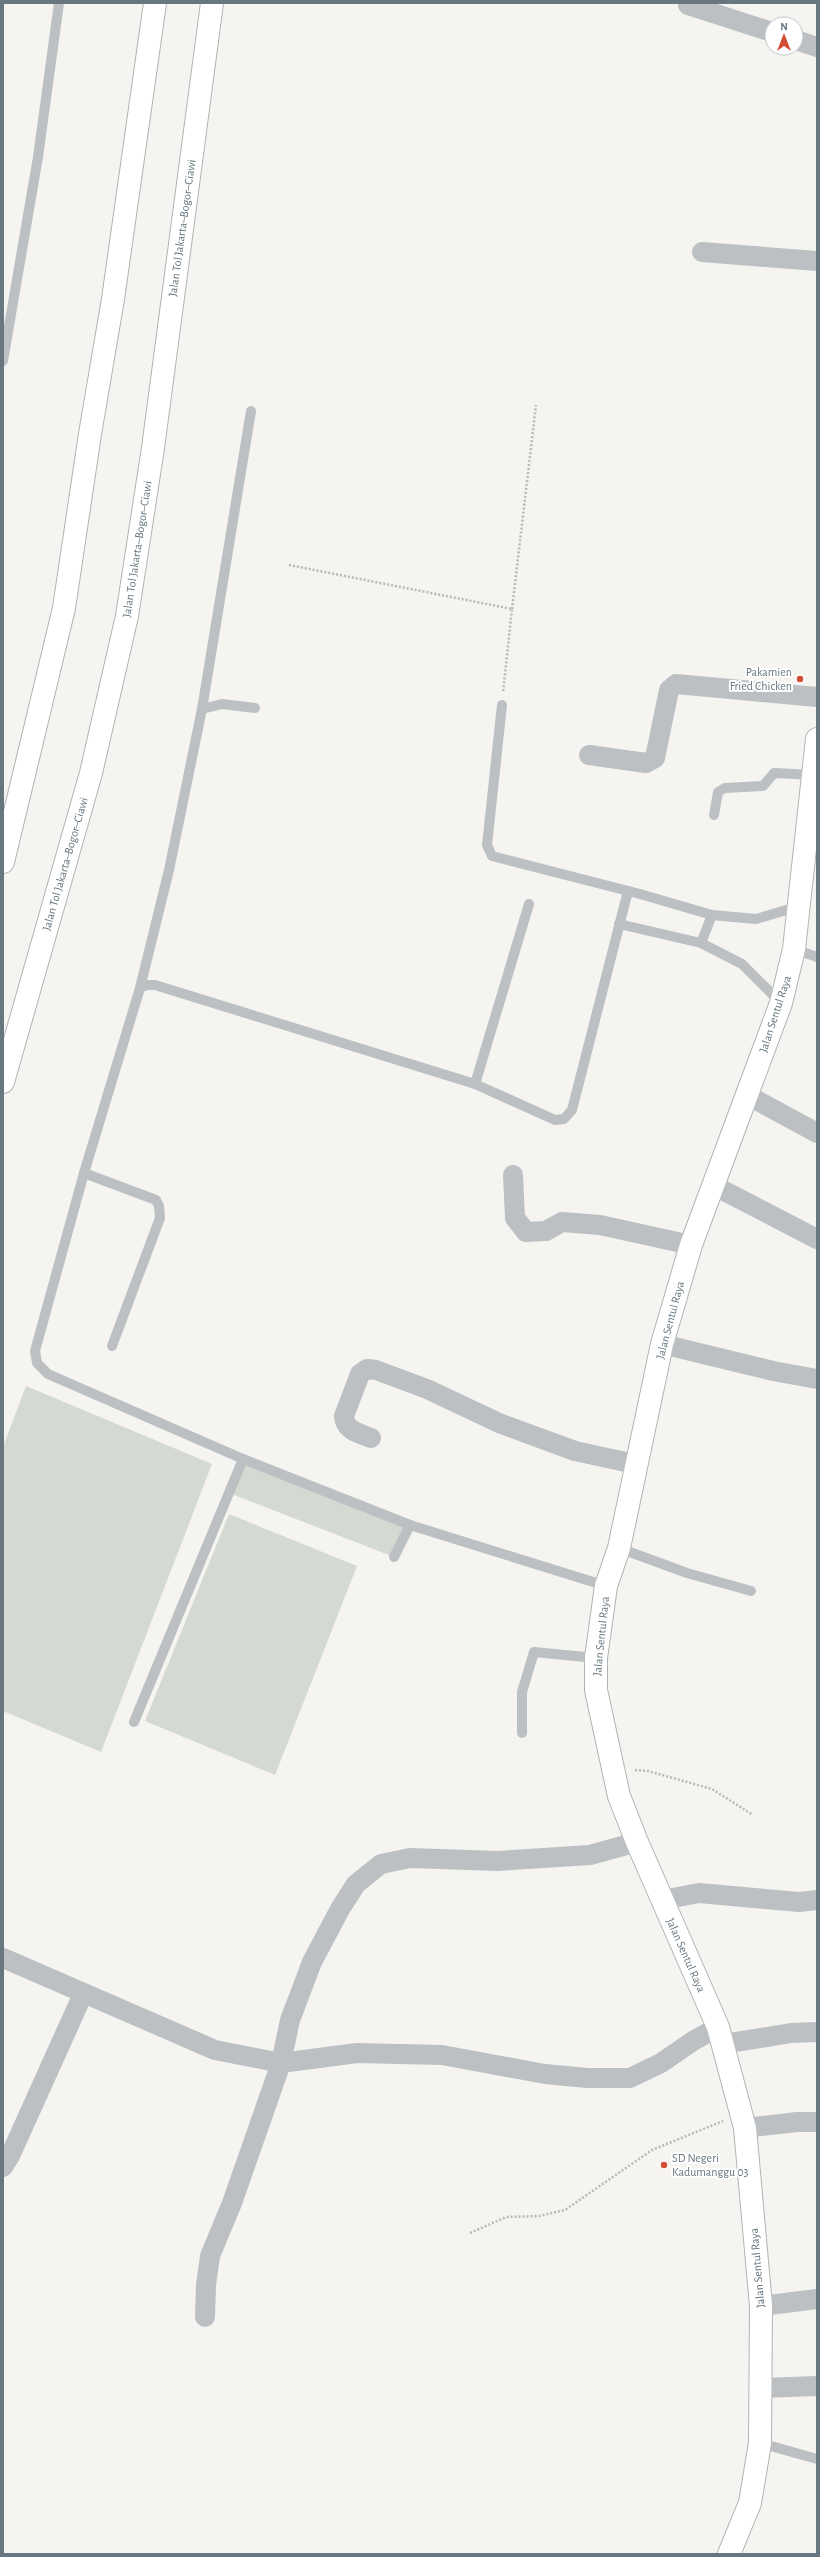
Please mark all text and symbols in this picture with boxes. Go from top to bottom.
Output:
north arrow [764,16,804,56]
text: N [780,21,788,32]
street label: Jalan Tol Jakarta–Bogor–Ciawi [166,159,198,297]
street label: Jalan Tol Jakarta–Bogor–Ciawi [120,480,154,618]
place label: Pakamien Fried Chicken [730,666,792,692]
marker: Pakamien Fried Chicken [795,674,805,684]
street label: Jalan Tol Jakarta–Bogor–Ciawi [40,796,90,932]
street label: Jalan Sentul Raya [757,974,794,1054]
street label: Jalan Sentul Raya [654,1279,687,1360]
street label: Jalan Sentul Raya [591,1595,612,1676]
street label: Jalan Sentul Raya [663,1916,708,1995]
place label: SD Negeri Kadumanggu 03 [672,2152,749,2178]
marker: SD Negeri Kadumanggu 03 [659,2160,669,2170]
street label: Jalan Sentul Raya [748,2227,767,2308]

